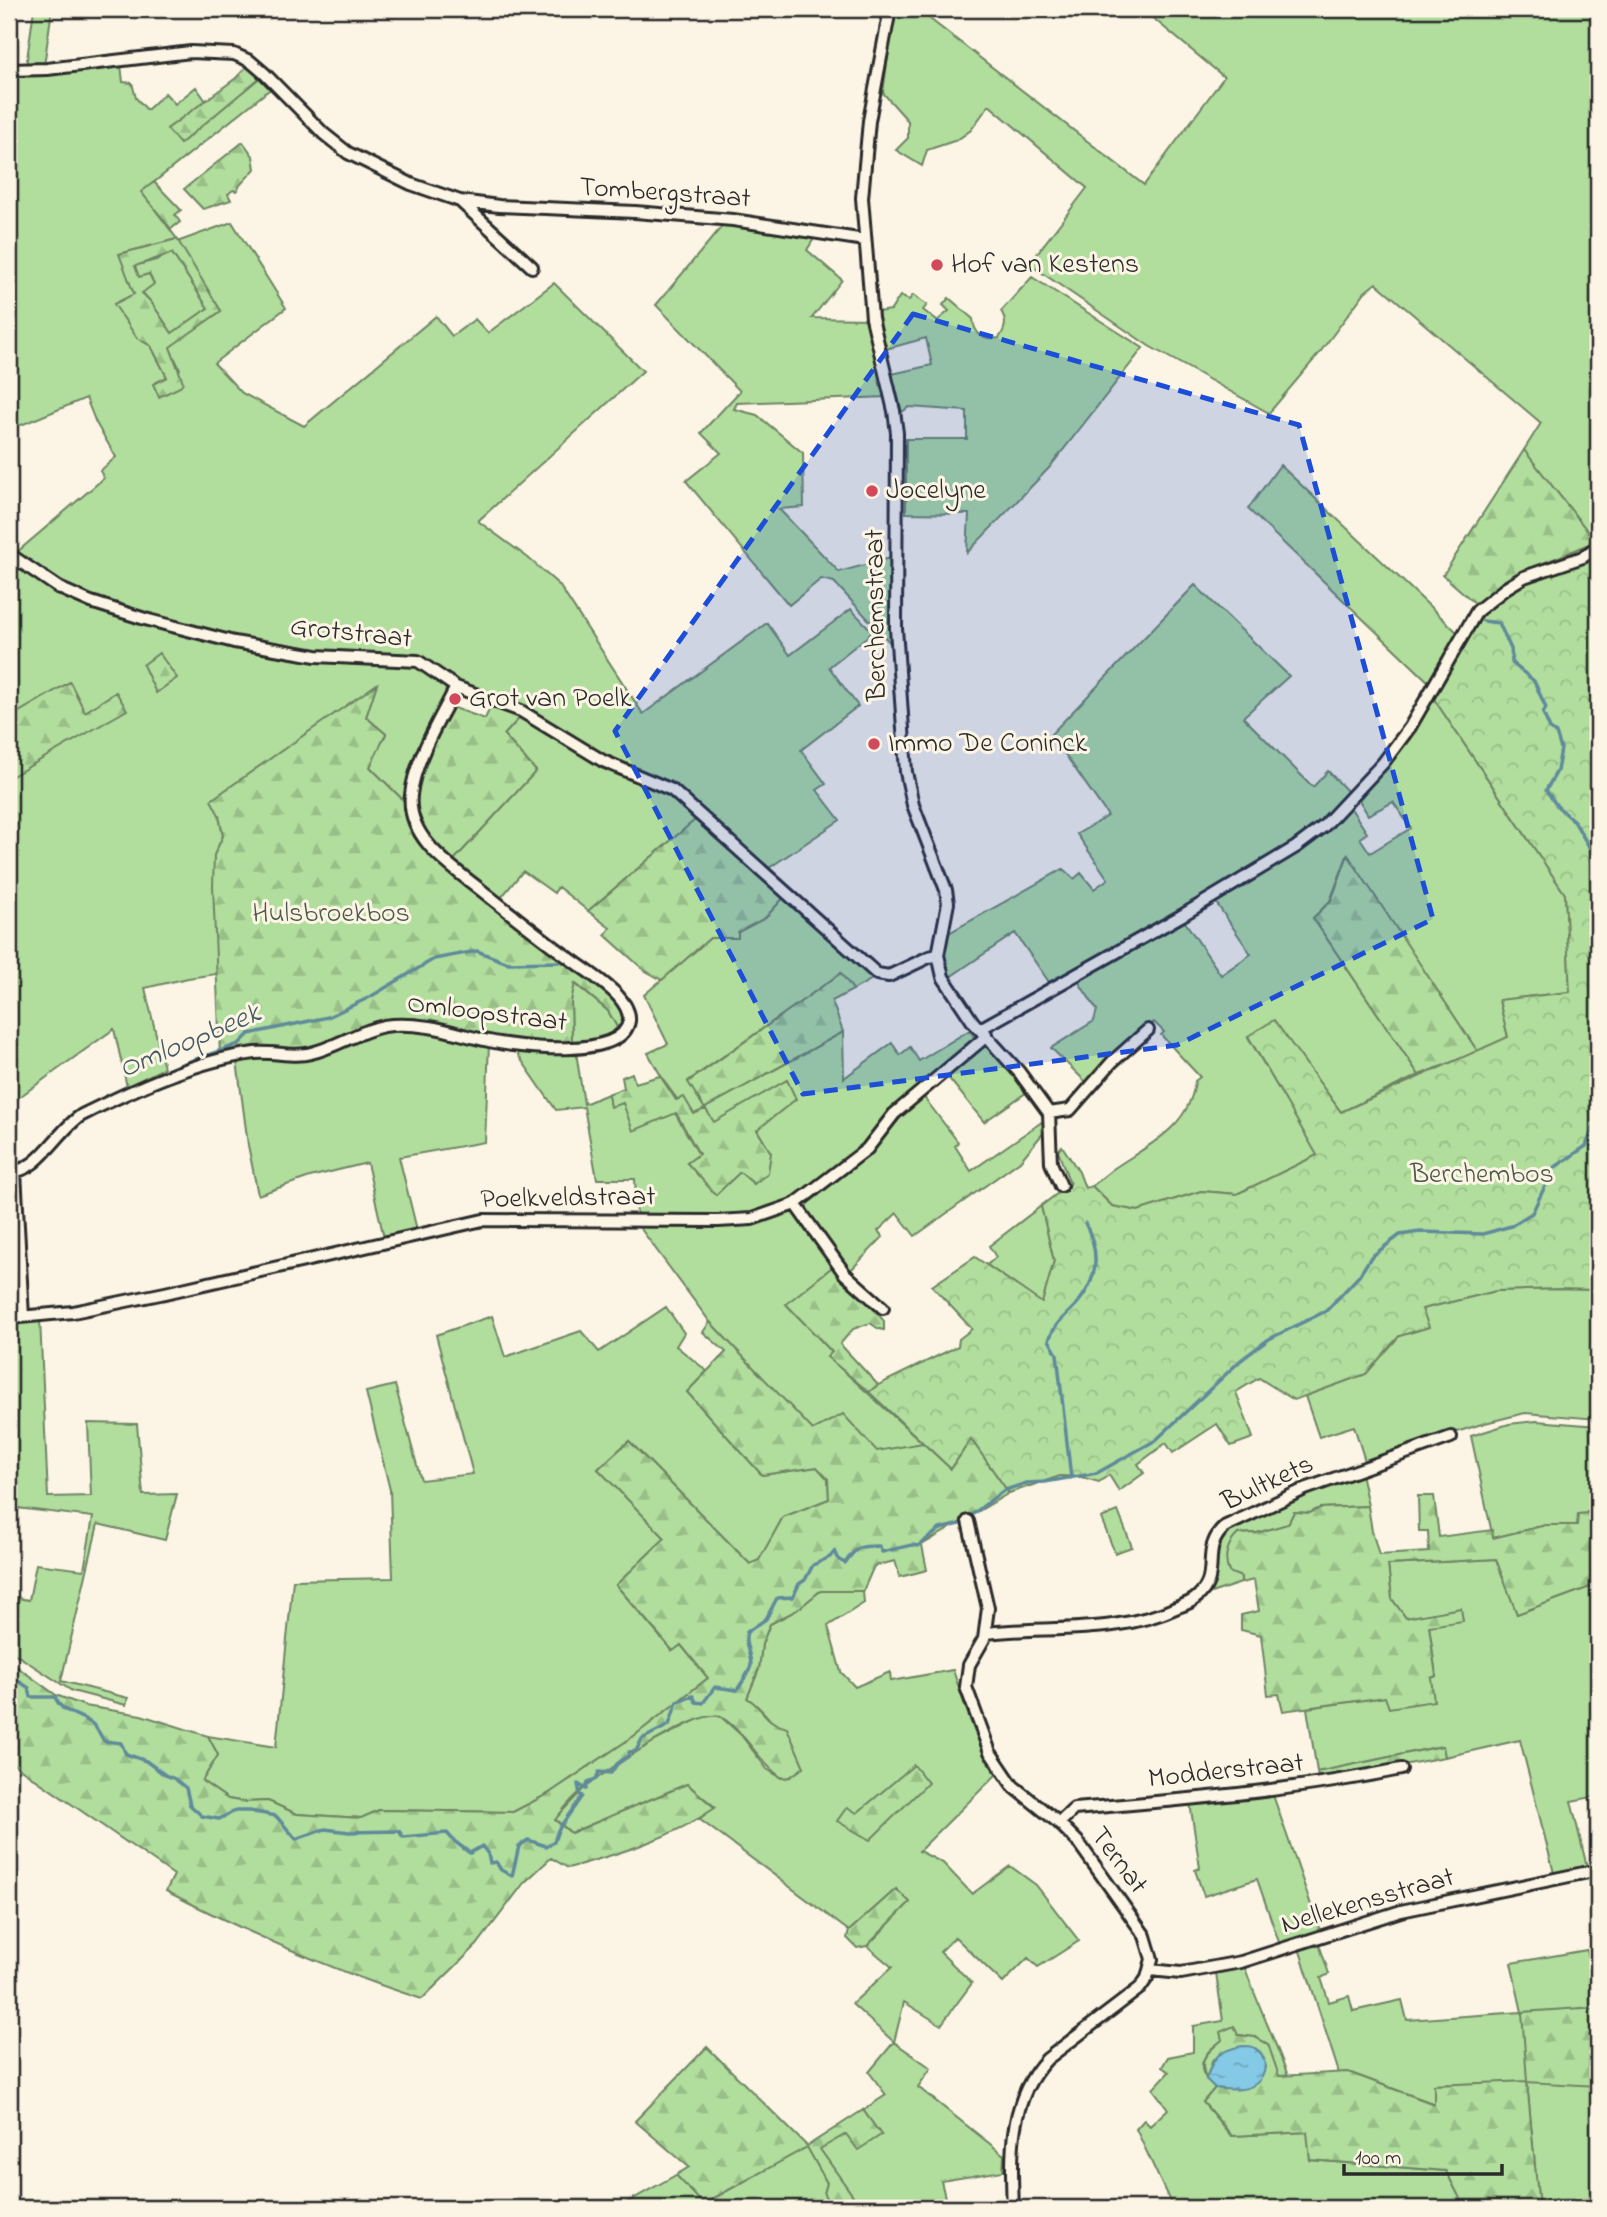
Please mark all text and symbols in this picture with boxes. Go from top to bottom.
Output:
street label: Tombergstraat [578,168,752,220]
place label: Hof van Kestens [951,245,1139,286]
marker: Hof van Kestens [929,257,945,273]
place label: Jocelyne [886,471,986,512]
marker: Jocelyne [864,483,880,499]
street label: Berchemstraat [855,529,899,702]
street label: Grotstraat [288,607,414,661]
place label: Grot van Poelk [469,679,632,720]
marker: Grot van Poelk [447,691,463,707]
place label: Immo De Coninck [888,724,1088,765]
marker: Immo De Coninck [866,736,882,752]
park label: Hulsbroekbos [252,894,410,935]
street label: Omloopstraat [405,984,569,1044]
water label: Omloopbeek [112,992,270,1092]
park label: Berchembos [1409,1155,1554,1196]
street label: Poelkveldstraat [480,1177,656,1221]
street label: Bultkets [1214,1445,1321,1524]
street label: Modderstraat [1146,1743,1306,1801]
street label: Ternat [1079,1818,1157,1904]
street label: Nellekensstraat [1277,1858,1459,1946]
scale bar [1344,2133,1502,2177]
text: 100 m [1355,2144,1401,2174]

